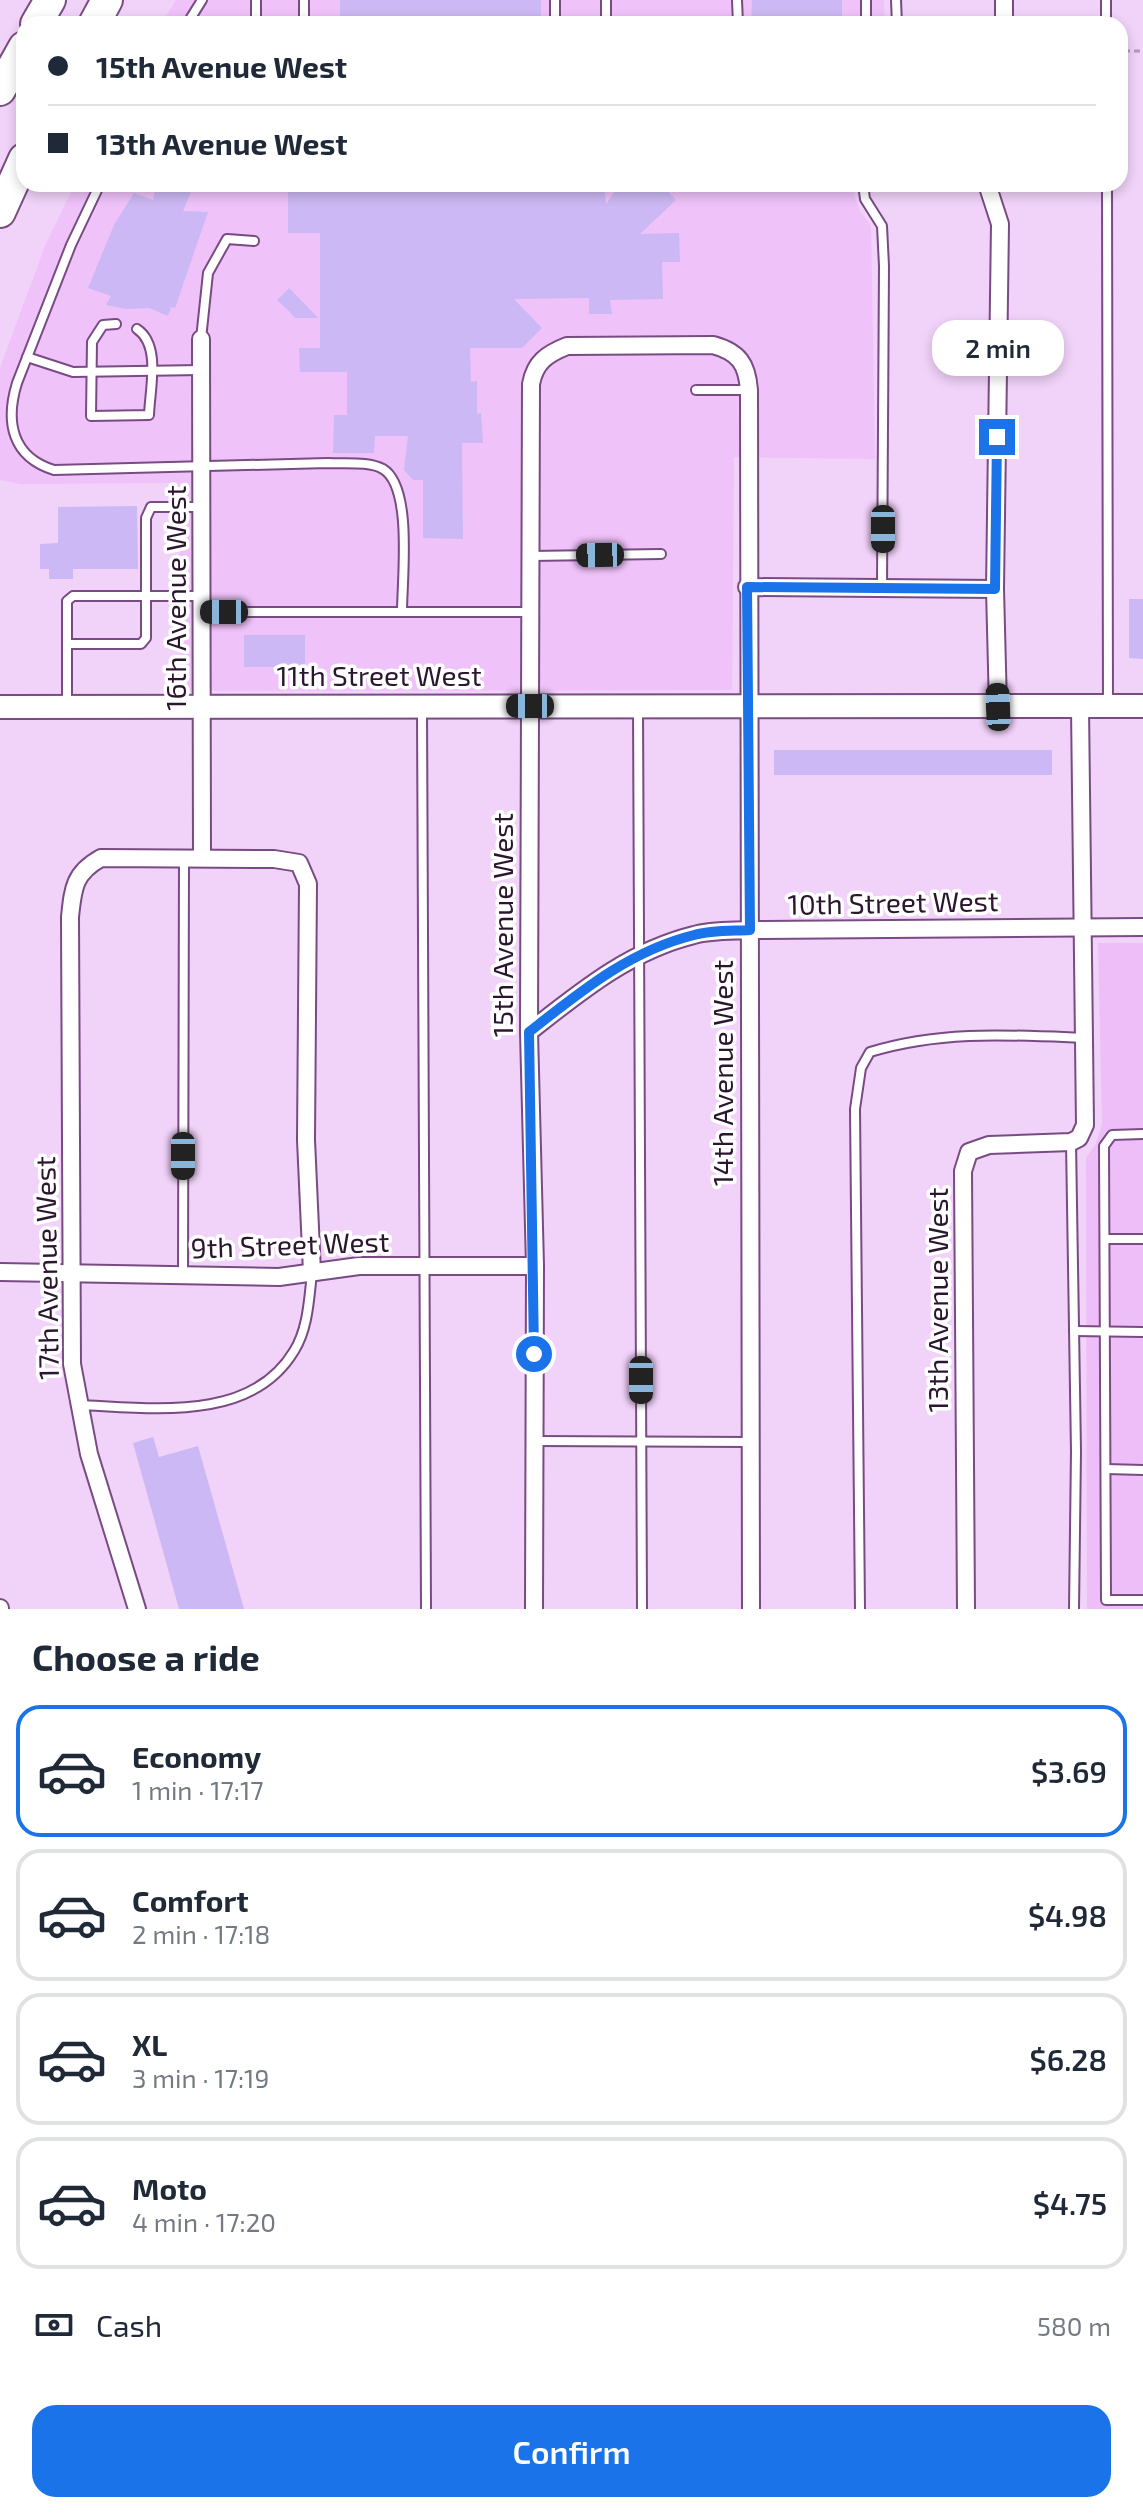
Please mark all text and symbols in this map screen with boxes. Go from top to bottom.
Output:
text: 15th Avenue West [96,48,347,84]
text: 13th Avenue West [96,125,348,161]
callout: 2 min [931,321,1063,377]
text: 2 min [965,332,1031,363]
route end [979,419,1015,455]
street label: 16th Avenue West [158,485,192,711]
car [871,505,895,553]
car [576,543,624,567]
car [200,600,248,624]
street label: 11th Street West [276,658,482,692]
car [985,683,1011,731]
car [506,694,554,718]
street label: 15th Avenue West [485,813,519,1037]
street label: 10th Street West [787,883,999,921]
street label: 14th Avenue West [705,960,739,1186]
car [171,1132,195,1180]
street label: 17th Avenue West [27,1156,65,1380]
street label: 13th Avenue West [920,1188,954,1412]
street label: 9th Street West [190,1224,390,1264]
route start [516,1336,552,1372]
car [629,1356,653,1404]
text: Choose a ride [32,1635,260,1678]
icon: car [36,1735,108,1807]
text: Economy [132,1738,261,1774]
text: $3.69 [1031,1753,1107,1789]
text: 1 min · 17:17 [132,1774,264,1805]
icon: car [36,1879,108,1951]
text: Comfort [132,1882,249,1918]
text: $4.98 [1028,1897,1107,1933]
text: 2 min · 17:18 [132,1918,270,1949]
icon: car [36,2023,108,2095]
text: XL [132,2026,167,2062]
text: $6.28 [1030,2041,1107,2077]
text: 3 min · 17:19 [132,2062,269,2093]
icon: car [36,2167,108,2239]
text: Moto [132,2170,207,2206]
text: $4.75 [1033,2185,1107,2221]
text: 4 min · 17:20 [132,2206,276,2237]
icon: cash [32,2303,76,2347]
text: Cash [96,2307,162,2343]
text: 580 m [1037,2310,1111,2341]
button: Confirm [32,2405,1111,2497]

